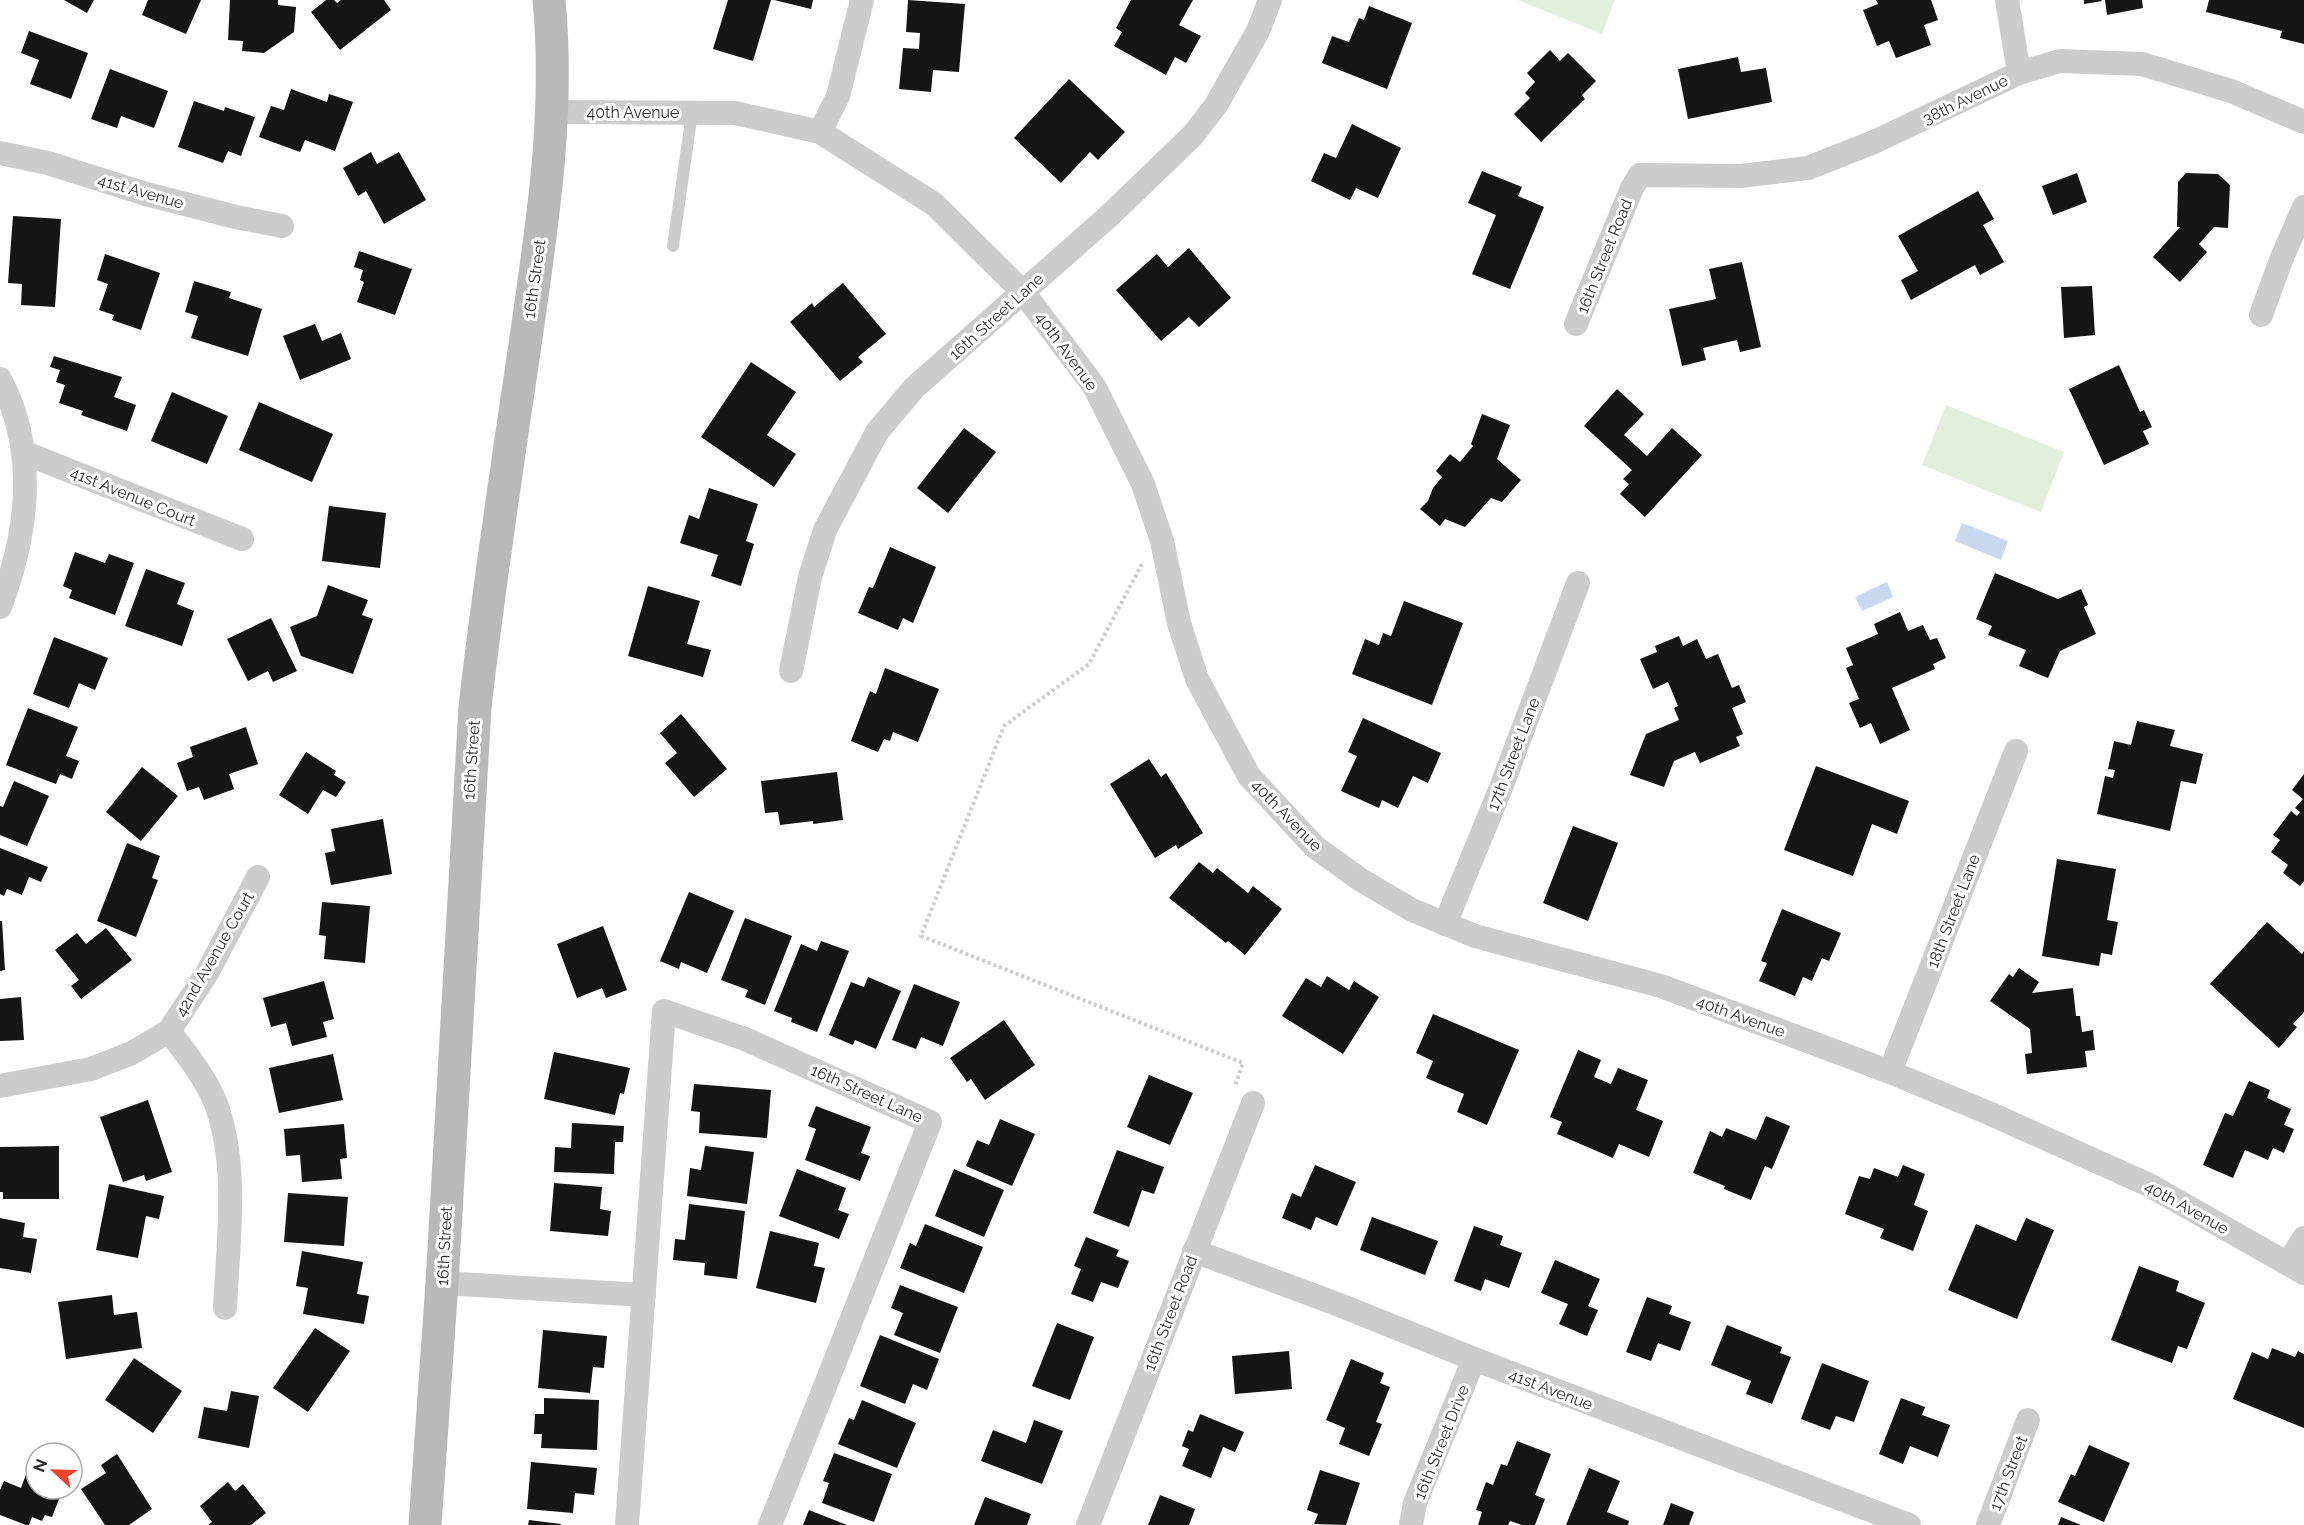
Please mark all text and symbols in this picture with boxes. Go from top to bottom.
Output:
street label: 38th Avenue [1920,71,2011,128]
street label: 40th Avenue [587,103,679,122]
street label: 41st Avenue [96,170,186,213]
street label: 16th Street Road [1573,196,1636,316]
street label: 16th Street [520,238,550,320]
street label: 16th Street Lane [945,269,1047,364]
street label: 40th Avenue [1032,308,1102,394]
street label: 41st Avenue Court [67,463,199,531]
street label: 17th Street Lane [1483,695,1544,813]
street label: 16th Street [459,719,484,800]
street label: 40th Avenue [1248,775,1326,855]
street label: 18th Street Lane [1923,852,1984,971]
street label: 42nd Avenue Court [171,888,258,1020]
street label: 40th Avenue [1694,992,1788,1041]
street label: 16th Street Lane [808,1060,926,1127]
street label: 40th Avenue [2142,1177,2232,1238]
street label: 16th Street [433,1205,456,1286]
street label: 16th Street Road [1140,1253,1201,1374]
street label: 41st Avenue [1506,1365,1595,1414]
street label: 16th Street Drive [1410,1382,1473,1502]
street label: 17th Street [1986,1433,2032,1513]
north arrow [24,1441,84,1501]
text: N [29,1456,52,1475]

